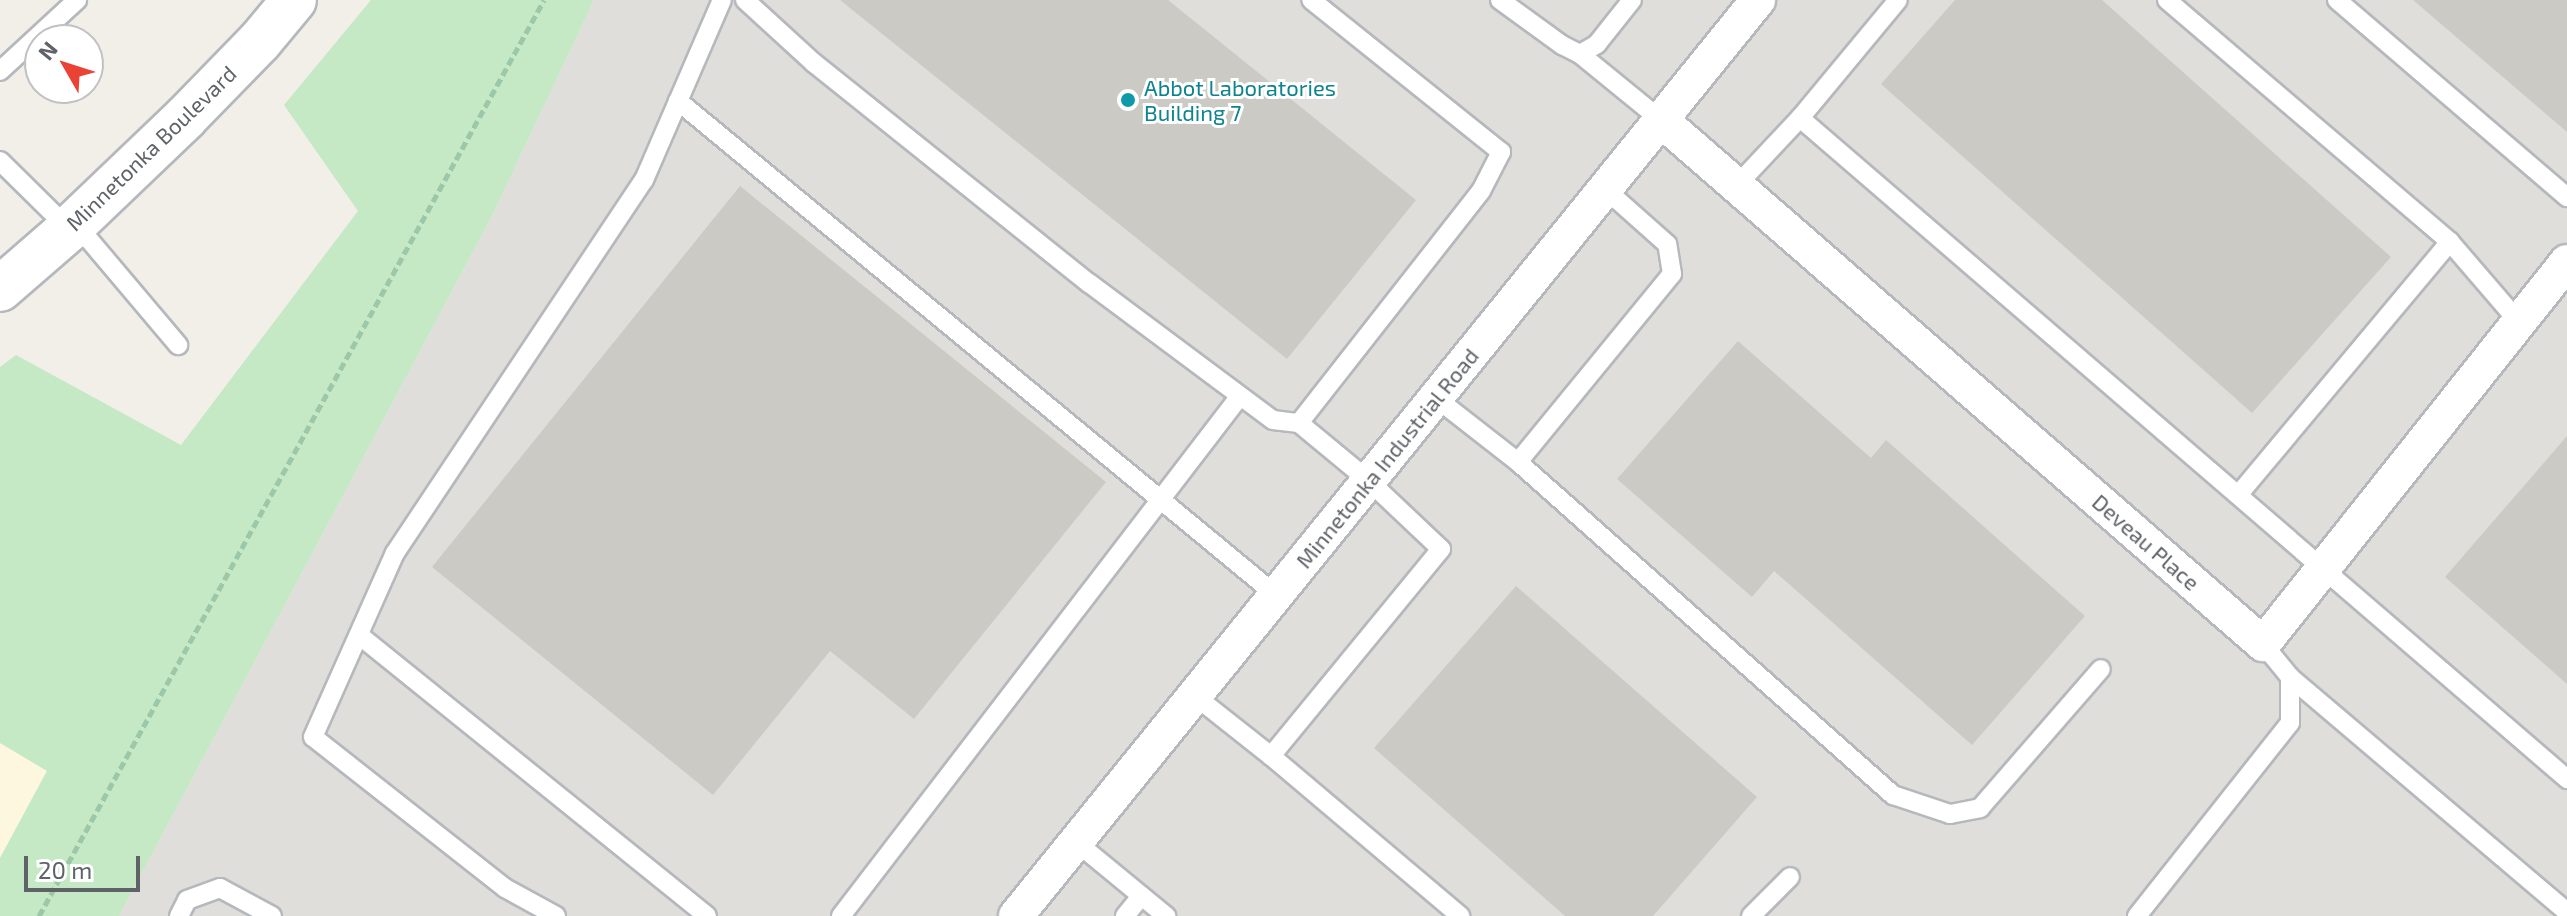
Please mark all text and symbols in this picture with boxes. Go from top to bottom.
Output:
north arrow [24,24,104,104]
text: N [32,36,62,65]
street label: Minnetonka Boulevard [61,60,241,236]
place label: Abbot Laboratories Building 7 [1144,74,1336,126]
marker: Abbot Laboratories Building 7 [1119,91,1137,109]
street label: Minnetonka Industrial Road [1290,343,1484,573]
street label: Deveau Place [2087,488,2205,596]
scale bar [28,840,144,890]
text: 20 m [38,855,92,884]

